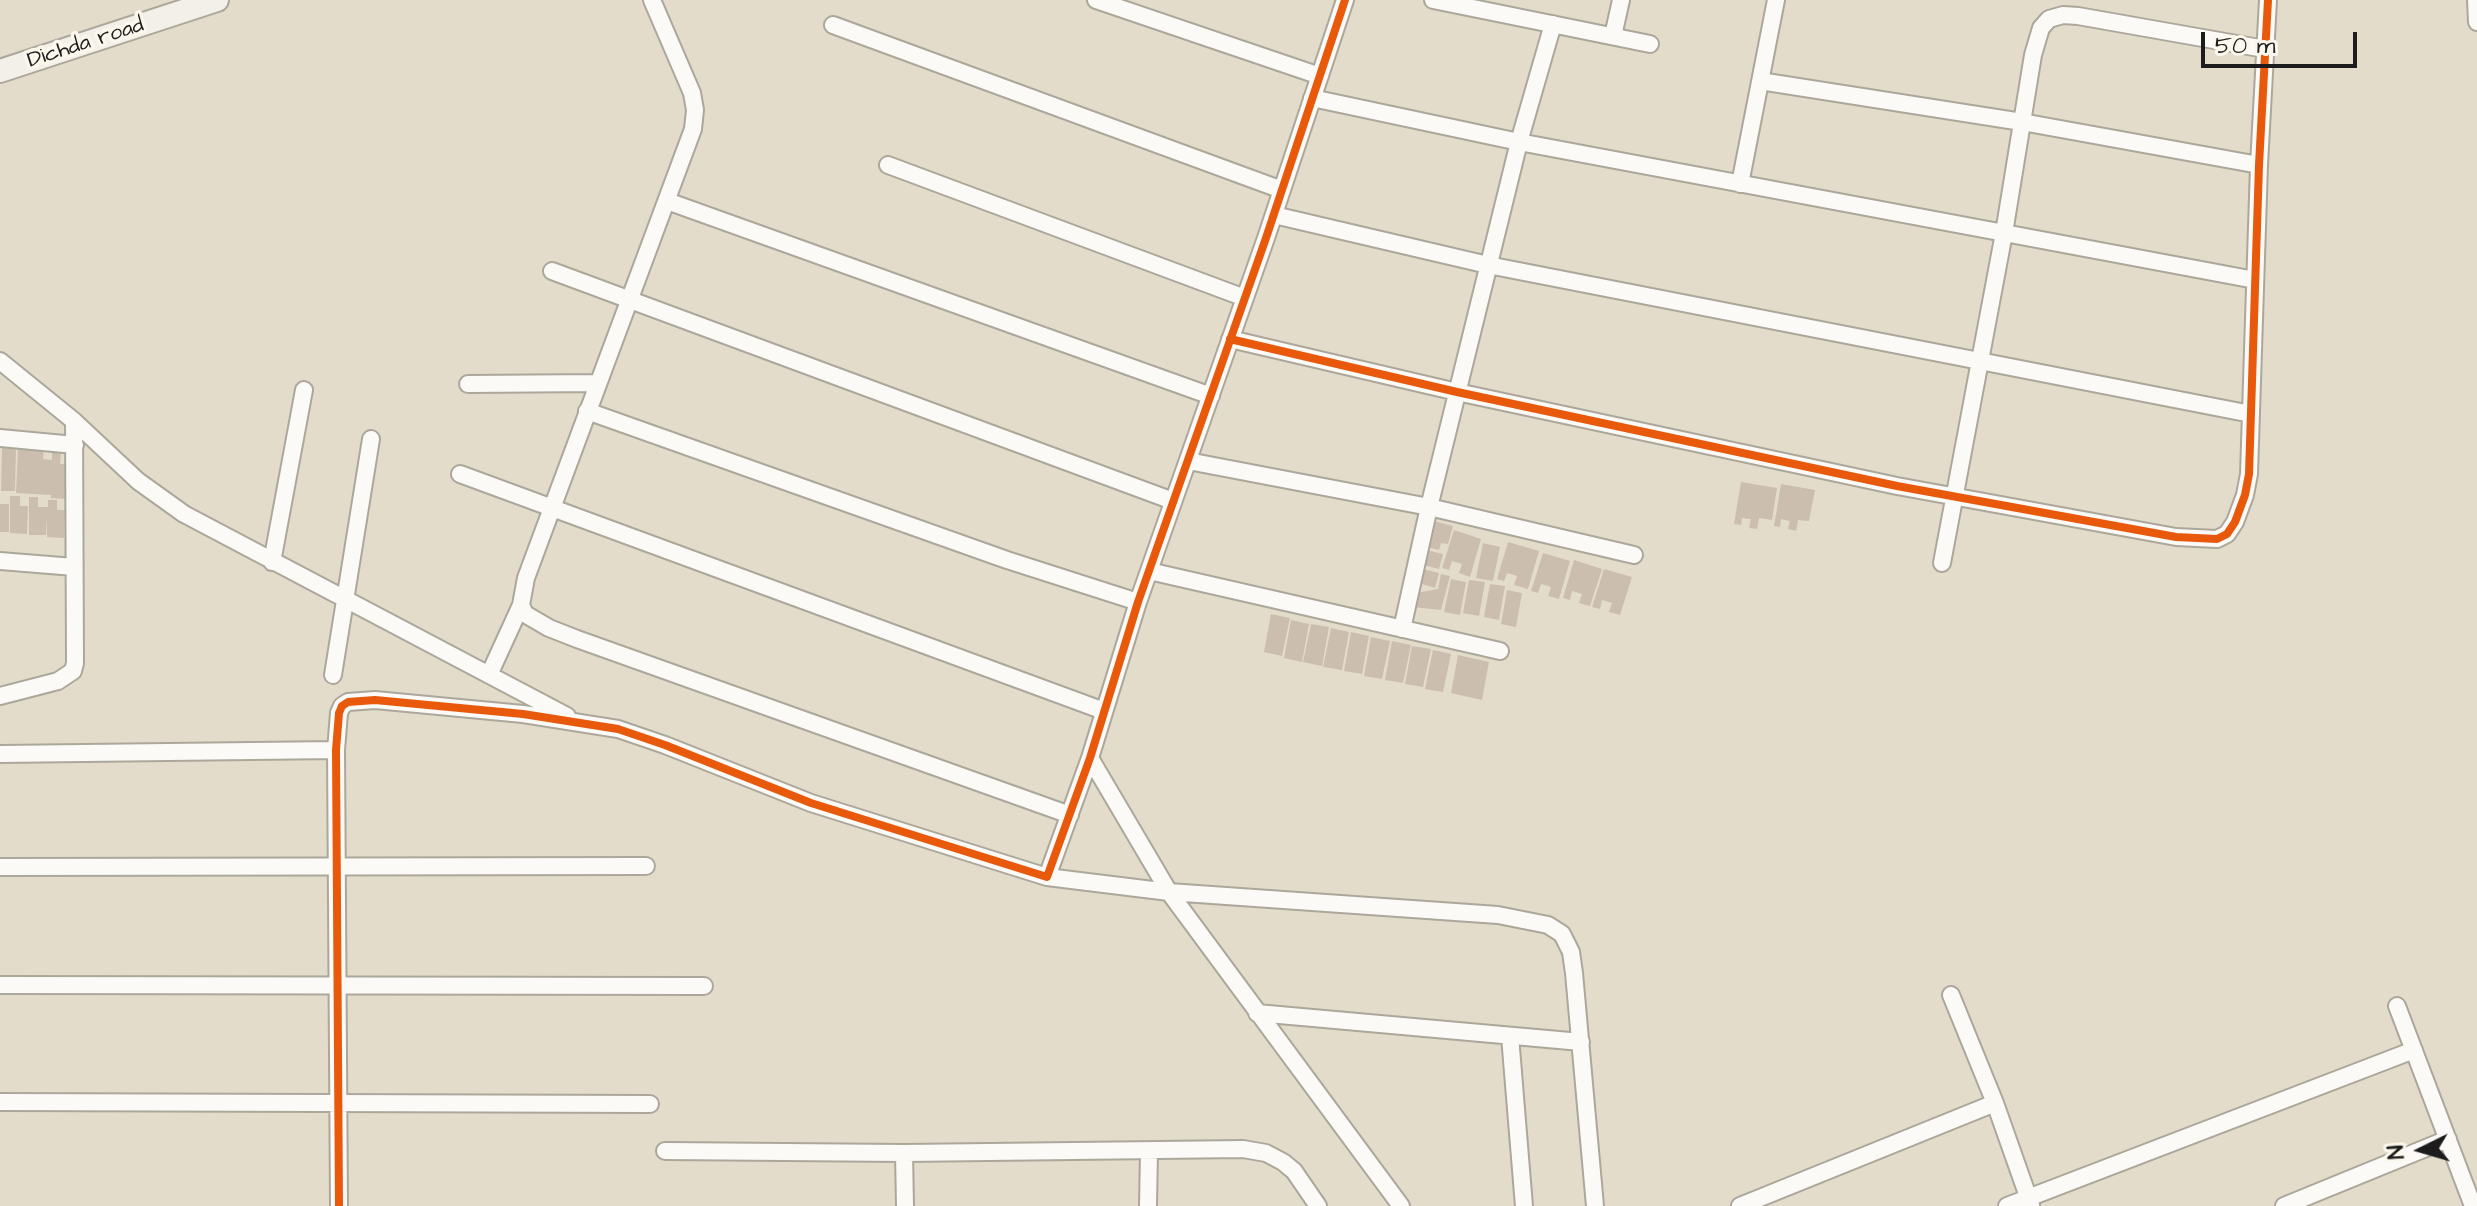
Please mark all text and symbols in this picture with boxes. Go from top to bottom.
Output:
street label: Dichda road [25,13,147,75]
scale bar [2205,16,2361,66]
text: 50 m [2215,29,2275,63]
north arrow [2381,1110,2461,1190]
text: N [2381,1144,2413,1160]

